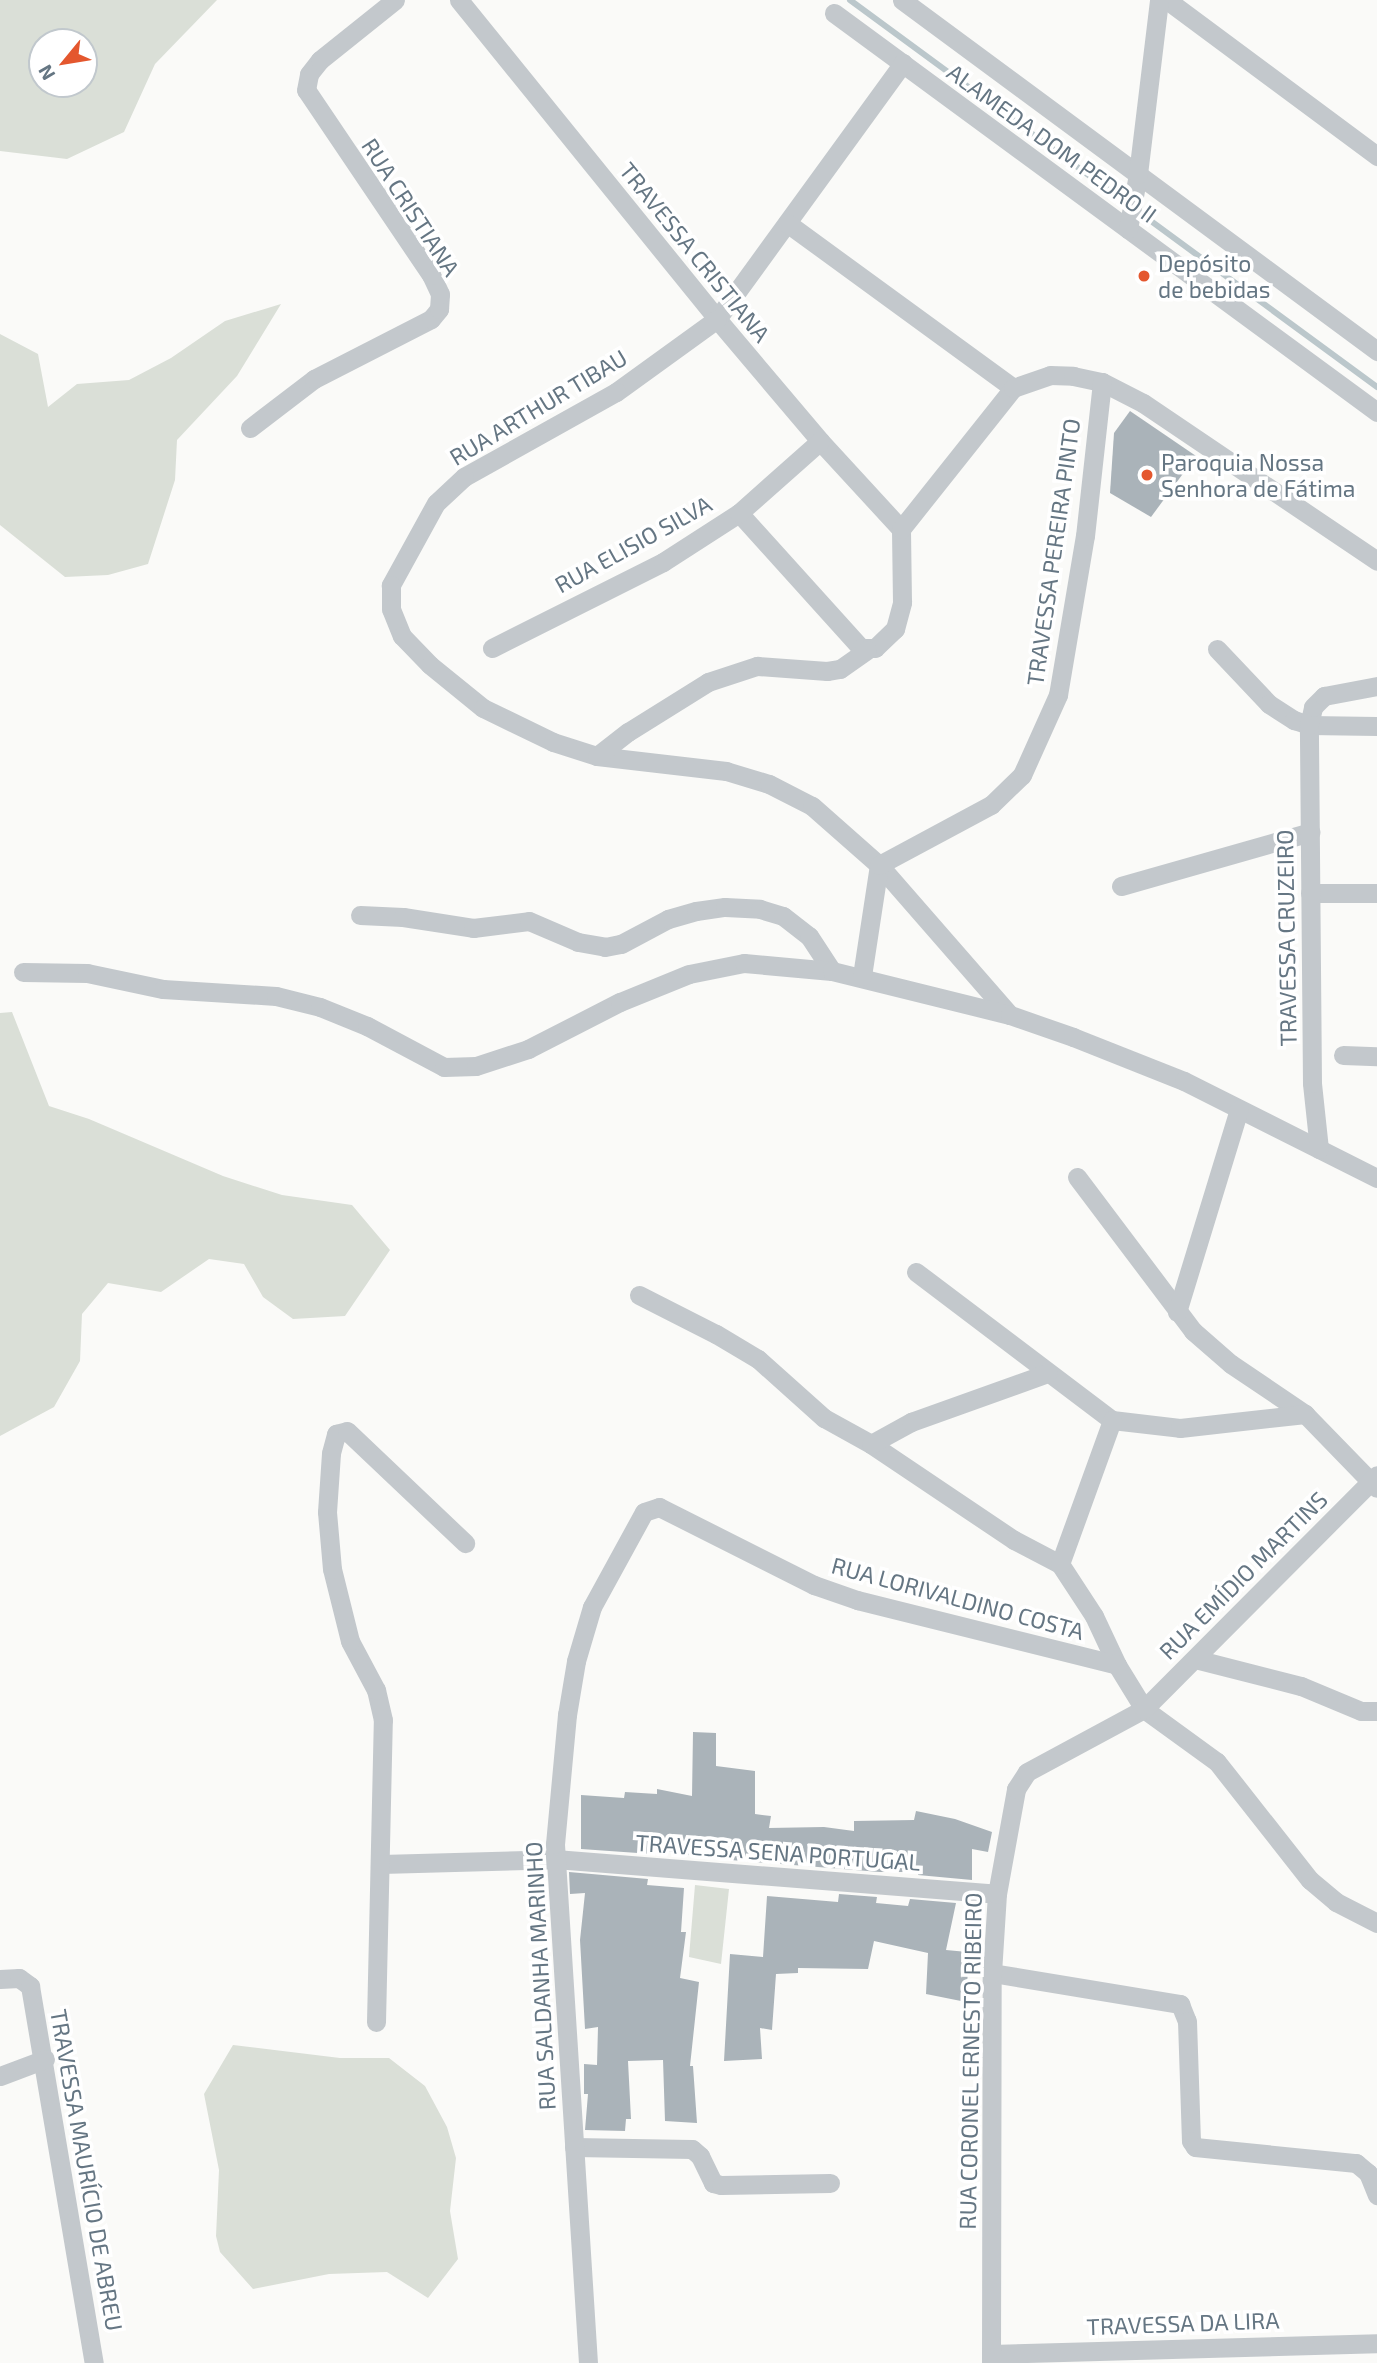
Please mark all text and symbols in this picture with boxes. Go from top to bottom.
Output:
north arrow [28,28,98,98]
street label: ALAMEDA DOM PEDRO II [942,58,1162,228]
text: N [33,61,60,84]
street label: RUA CRISTIANA [356,133,466,281]
street label: TRAVESSA CRISTIANA [614,156,776,348]
place label: Depósito de bebidas [1158,249,1270,303]
marker: Depósito de bebidas [1136,268,1152,284]
street label: RUA ARTHUR TIBAU [444,343,632,471]
street label: TRAVESSA PEREIRA PINTO [1020,416,1086,688]
place label: Paroquia Nossa Senhora de Fátima [1161,448,1355,502]
marker: Paroquia Nossa Senhora de Fátima [1139,467,1155,483]
street label: RUA ELISIO SILVA [550,489,716,599]
street label: TRAVESSA CRUZEIRO [1270,829,1302,1047]
street label: RUA EMÍDIO MARTINS [1153,1485,1333,1665]
street label: RUA LORIVALDINO COSTA [829,1551,1087,1645]
street label: TRAVESSA SENA PORTUGAL [634,1828,922,1876]
street label: RUA SALDANHA MARINHO [519,1840,561,2112]
street label: RUA CORONEL ERNESTO RIBEIRO [953,1892,987,2230]
street label: TRAVESSA MAURÍCIO DE ABREU [45,2007,129,2333]
street label: TRAVESSA DA LIRA [1085,2306,1281,2340]

